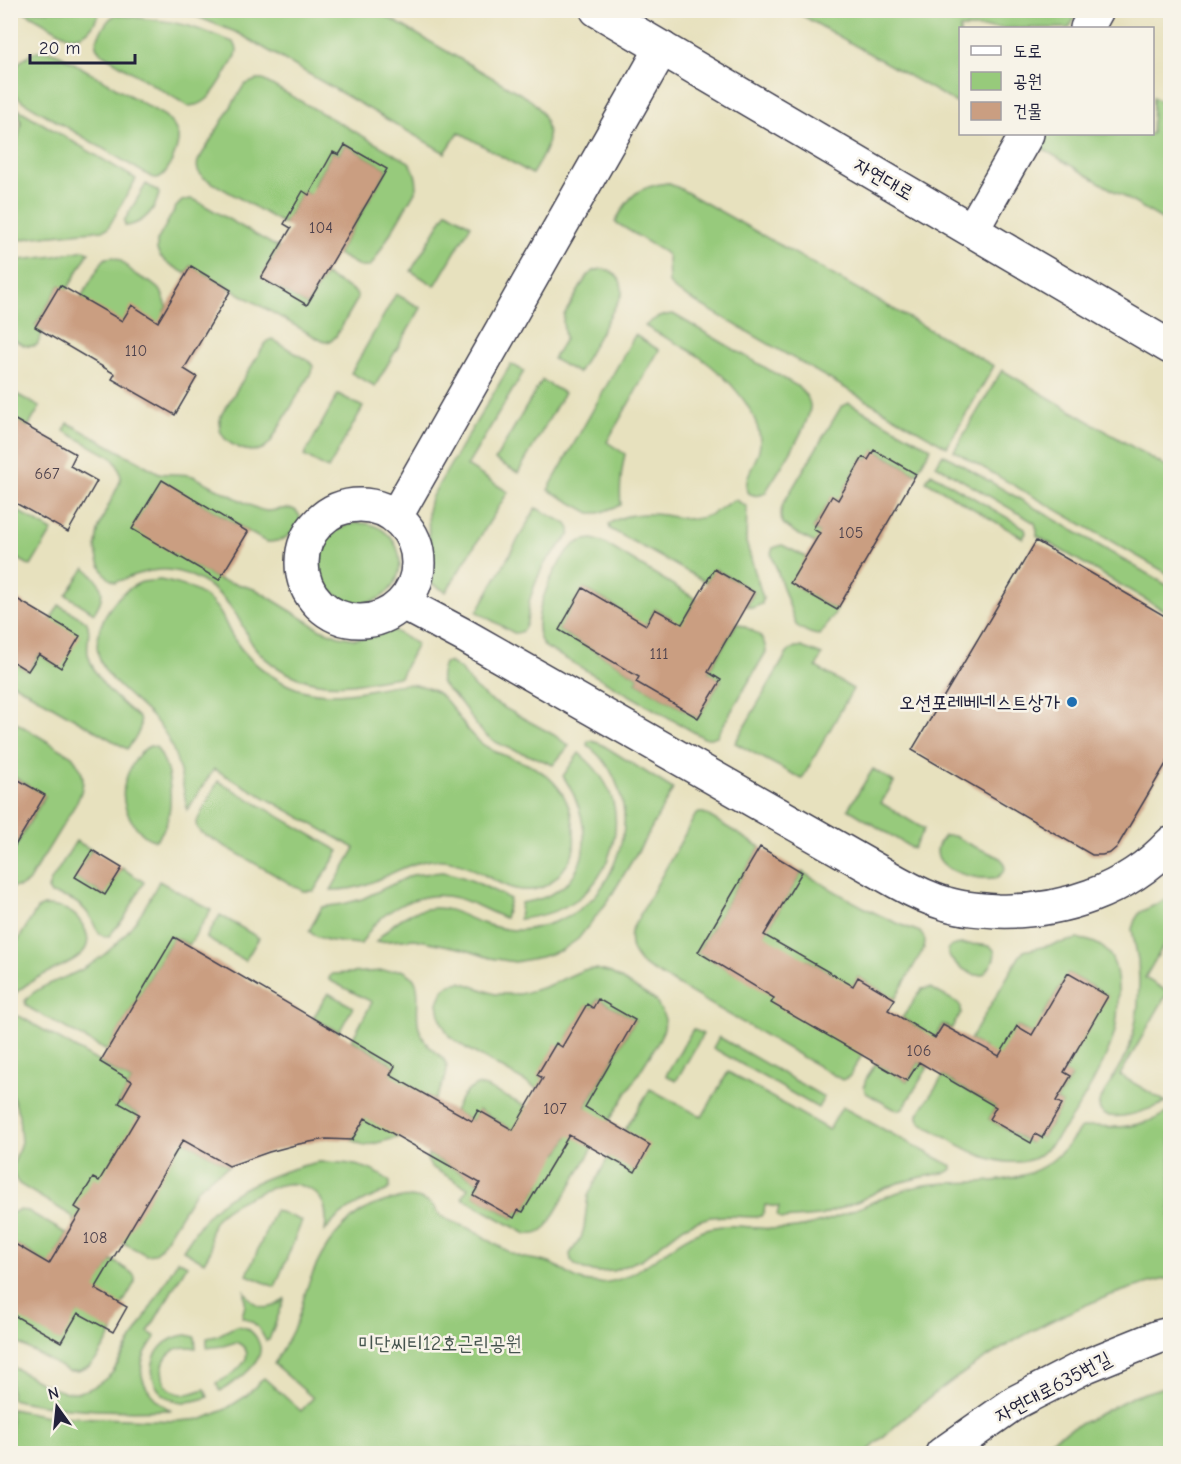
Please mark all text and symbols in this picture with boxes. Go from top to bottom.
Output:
scale bar [30,27,135,65]
legend [959,27,1154,135]
text: 20 m [39,38,80,59]
text: 도로 [1013,41,1042,62]
text: 공원 [1013,71,1042,92]
text: 건물 [1013,101,1042,122]
street label: 자연대로 [850,153,918,205]
house number: 104 [309,219,333,237]
house number: 110 [125,342,147,360]
house number: 667 [35,465,60,483]
house number: 105 [839,524,863,542]
house number: 111 [649,645,669,663]
place label: 오션포레베네스트상가 [899,691,1060,714]
marker: 오션포레베네스트상가 [1065,695,1079,709]
house number: 106 [907,1042,931,1060]
house number: 107 [543,1100,567,1118]
house number: 108 [83,1229,107,1247]
park label: 미단씨티12호근린공원 [358,1332,522,1355]
street label: 자연대로635번길 [991,1347,1115,1427]
north arrow [27,1377,87,1437]
text: N [46,1383,61,1404]

